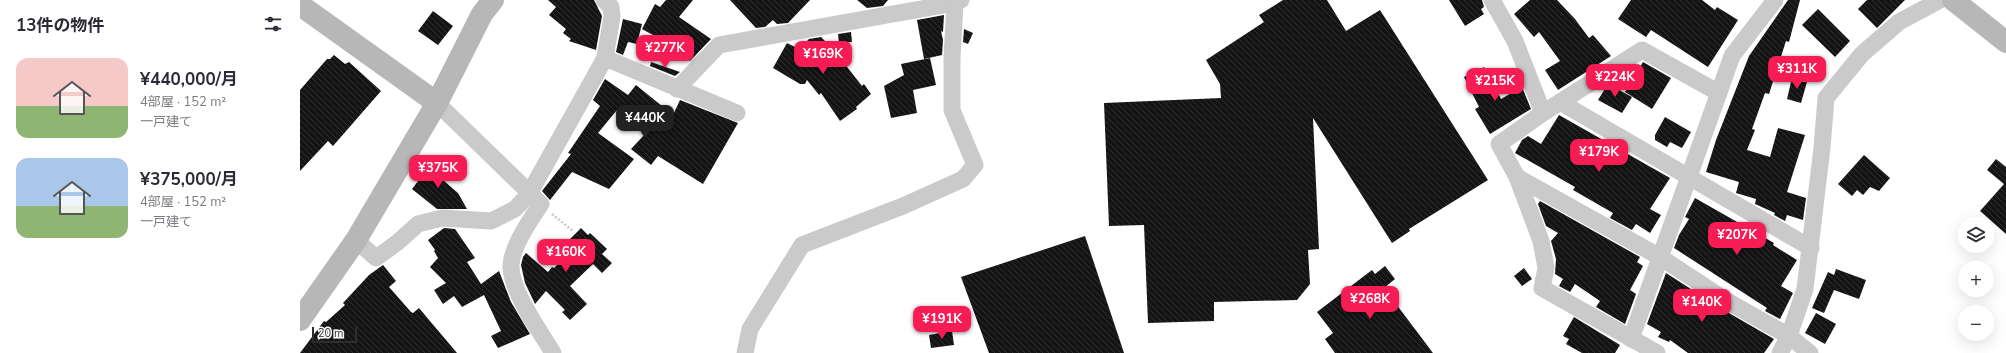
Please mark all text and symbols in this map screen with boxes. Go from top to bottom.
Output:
icon: filters [262,13,284,35]
text: 13件の物件 [16,14,104,37]
pin: ¥277K [637,35,693,69]
text: ¥277K [645,39,685,57]
pin: ¥169K [795,41,851,75]
text: ¥169K [803,45,843,63]
pin: ¥311K [1769,56,1825,90]
text: ¥311K [1777,60,1817,78]
pin: ¥224K [1587,64,1643,98]
text: ¥440,000/月 [140,68,238,91]
pin: ¥215K [1467,68,1523,102]
text: ¥224K [1595,68,1635,86]
text: ¥215K [1475,72,1515,90]
icon: home [48,74,96,122]
text: 4部屋 · 152 m² [140,93,226,111]
pin: ¥440K [617,105,673,139]
text: ¥440K [625,109,665,127]
text: 一戸建て [140,113,192,131]
pin: ¥179K [1571,139,1627,173]
text: ¥179K [1579,143,1619,161]
pin: ¥375K [410,155,466,189]
text: ¥375K [418,159,458,177]
text: ¥375,000/月 [140,168,238,191]
icon: home [48,174,96,222]
text: 4部屋 · 152 m² [140,193,226,211]
text: 一戸建て [140,213,192,231]
map controls [1958,217,1994,341]
button: layers [1958,217,1994,253]
pin: ¥207K [1709,222,1765,256]
text: ¥207K [1717,226,1757,244]
pin: ¥160K [538,239,594,273]
text: ¥160K [546,243,586,261]
button: + [1958,261,1994,297]
pin: ¥268K [1342,286,1398,320]
pin: ¥140K [1674,289,1730,323]
text: ¥268K [1350,290,1390,308]
text: ¥140K [1682,293,1722,311]
button: − [1958,305,1994,341]
pin: ¥191K [914,306,970,340]
text: ¥191K [922,310,962,328]
scale bar [312,325,357,344]
text: 20 m [318,326,343,341]

